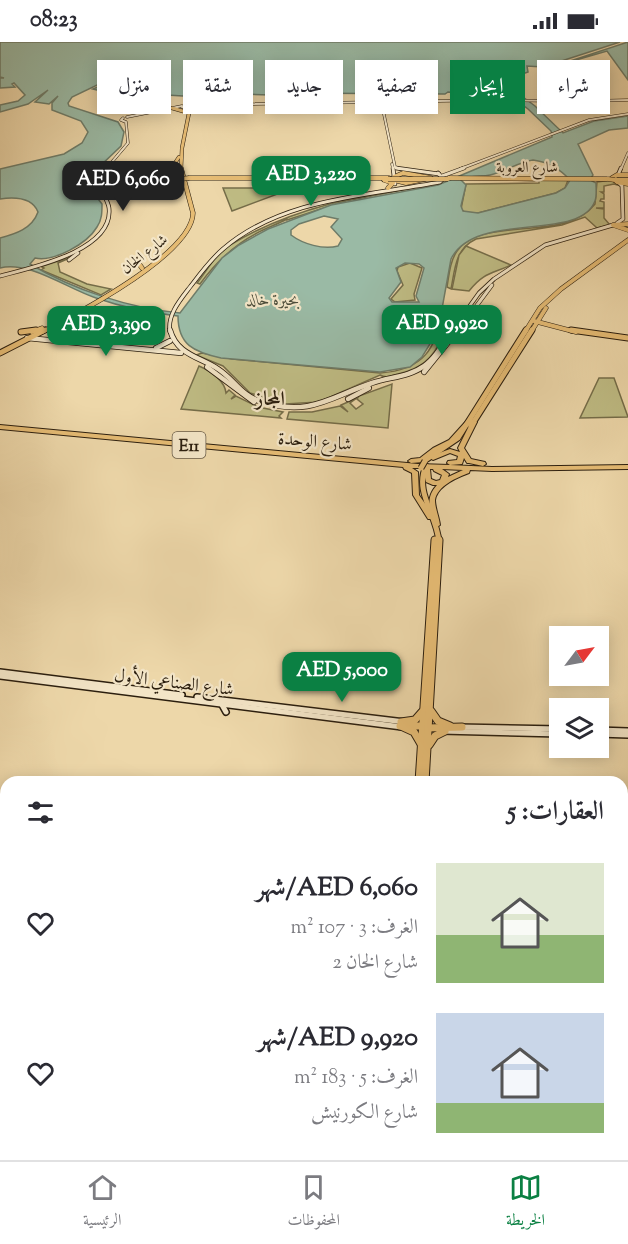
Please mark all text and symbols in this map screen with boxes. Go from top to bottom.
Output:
text: 08:23 [30,5,78,37]
chip: منزل [97,60,171,114]
chip: شقة [183,60,253,114]
chip: جديد [265,60,343,114]
chip: تصفية [355,60,438,114]
chip: إيجار [450,60,525,114]
chip: شراء [537,60,610,114]
pin: AED 3,220 [242,156,380,207]
street label: شارع العروبة [496,158,558,180]
pin: AED 6,060 [54,161,192,212]
text: AED 3,220 [266,161,356,190]
text: AED 6,060 [76,166,170,195]
street label: شارع الخان [117,230,173,281]
water label: بحيرة خالد [246,290,300,313]
pin: AED 9,920 [373,305,511,356]
pin: AED 3,390 [37,306,175,357]
text: AED 9,920 [396,310,488,339]
text: AED 3,390 [61,311,151,340]
district label: المجاز [253,386,285,415]
street label: شارع الوحدة [277,427,353,459]
road number: E11 [172,432,206,458]
north arrow [549,626,609,686]
map controls [549,626,609,758]
pin: AED 5,000 [273,652,411,703]
text: AED 5,000 [296,657,388,686]
street label: شارع الصناعي الأول [112,662,235,704]
button: layers [549,698,609,758]
text: العقارات: 5 [507,794,604,831]
icon: filters [24,796,57,829]
text: AED 6,060/شهر [256,870,418,907]
icon: home [484,887,556,959]
icon: heart [24,907,57,940]
text: الغرف: 3 · 107 m² [290,914,418,943]
text: شارع الخان 2 [332,949,418,978]
text: AED 9,920/شهر [257,1020,418,1057]
icon: home [484,1037,556,1109]
icon: heart [24,1057,57,1090]
text: الغرف: 5 · 183 m² [294,1064,418,1093]
text: شارع الكورنيش [311,1099,418,1128]
tab: الرئيسية [83,1171,121,1235]
tab: المحفوظات [287,1171,340,1235]
tab: الخريطة [506,1171,545,1235]

